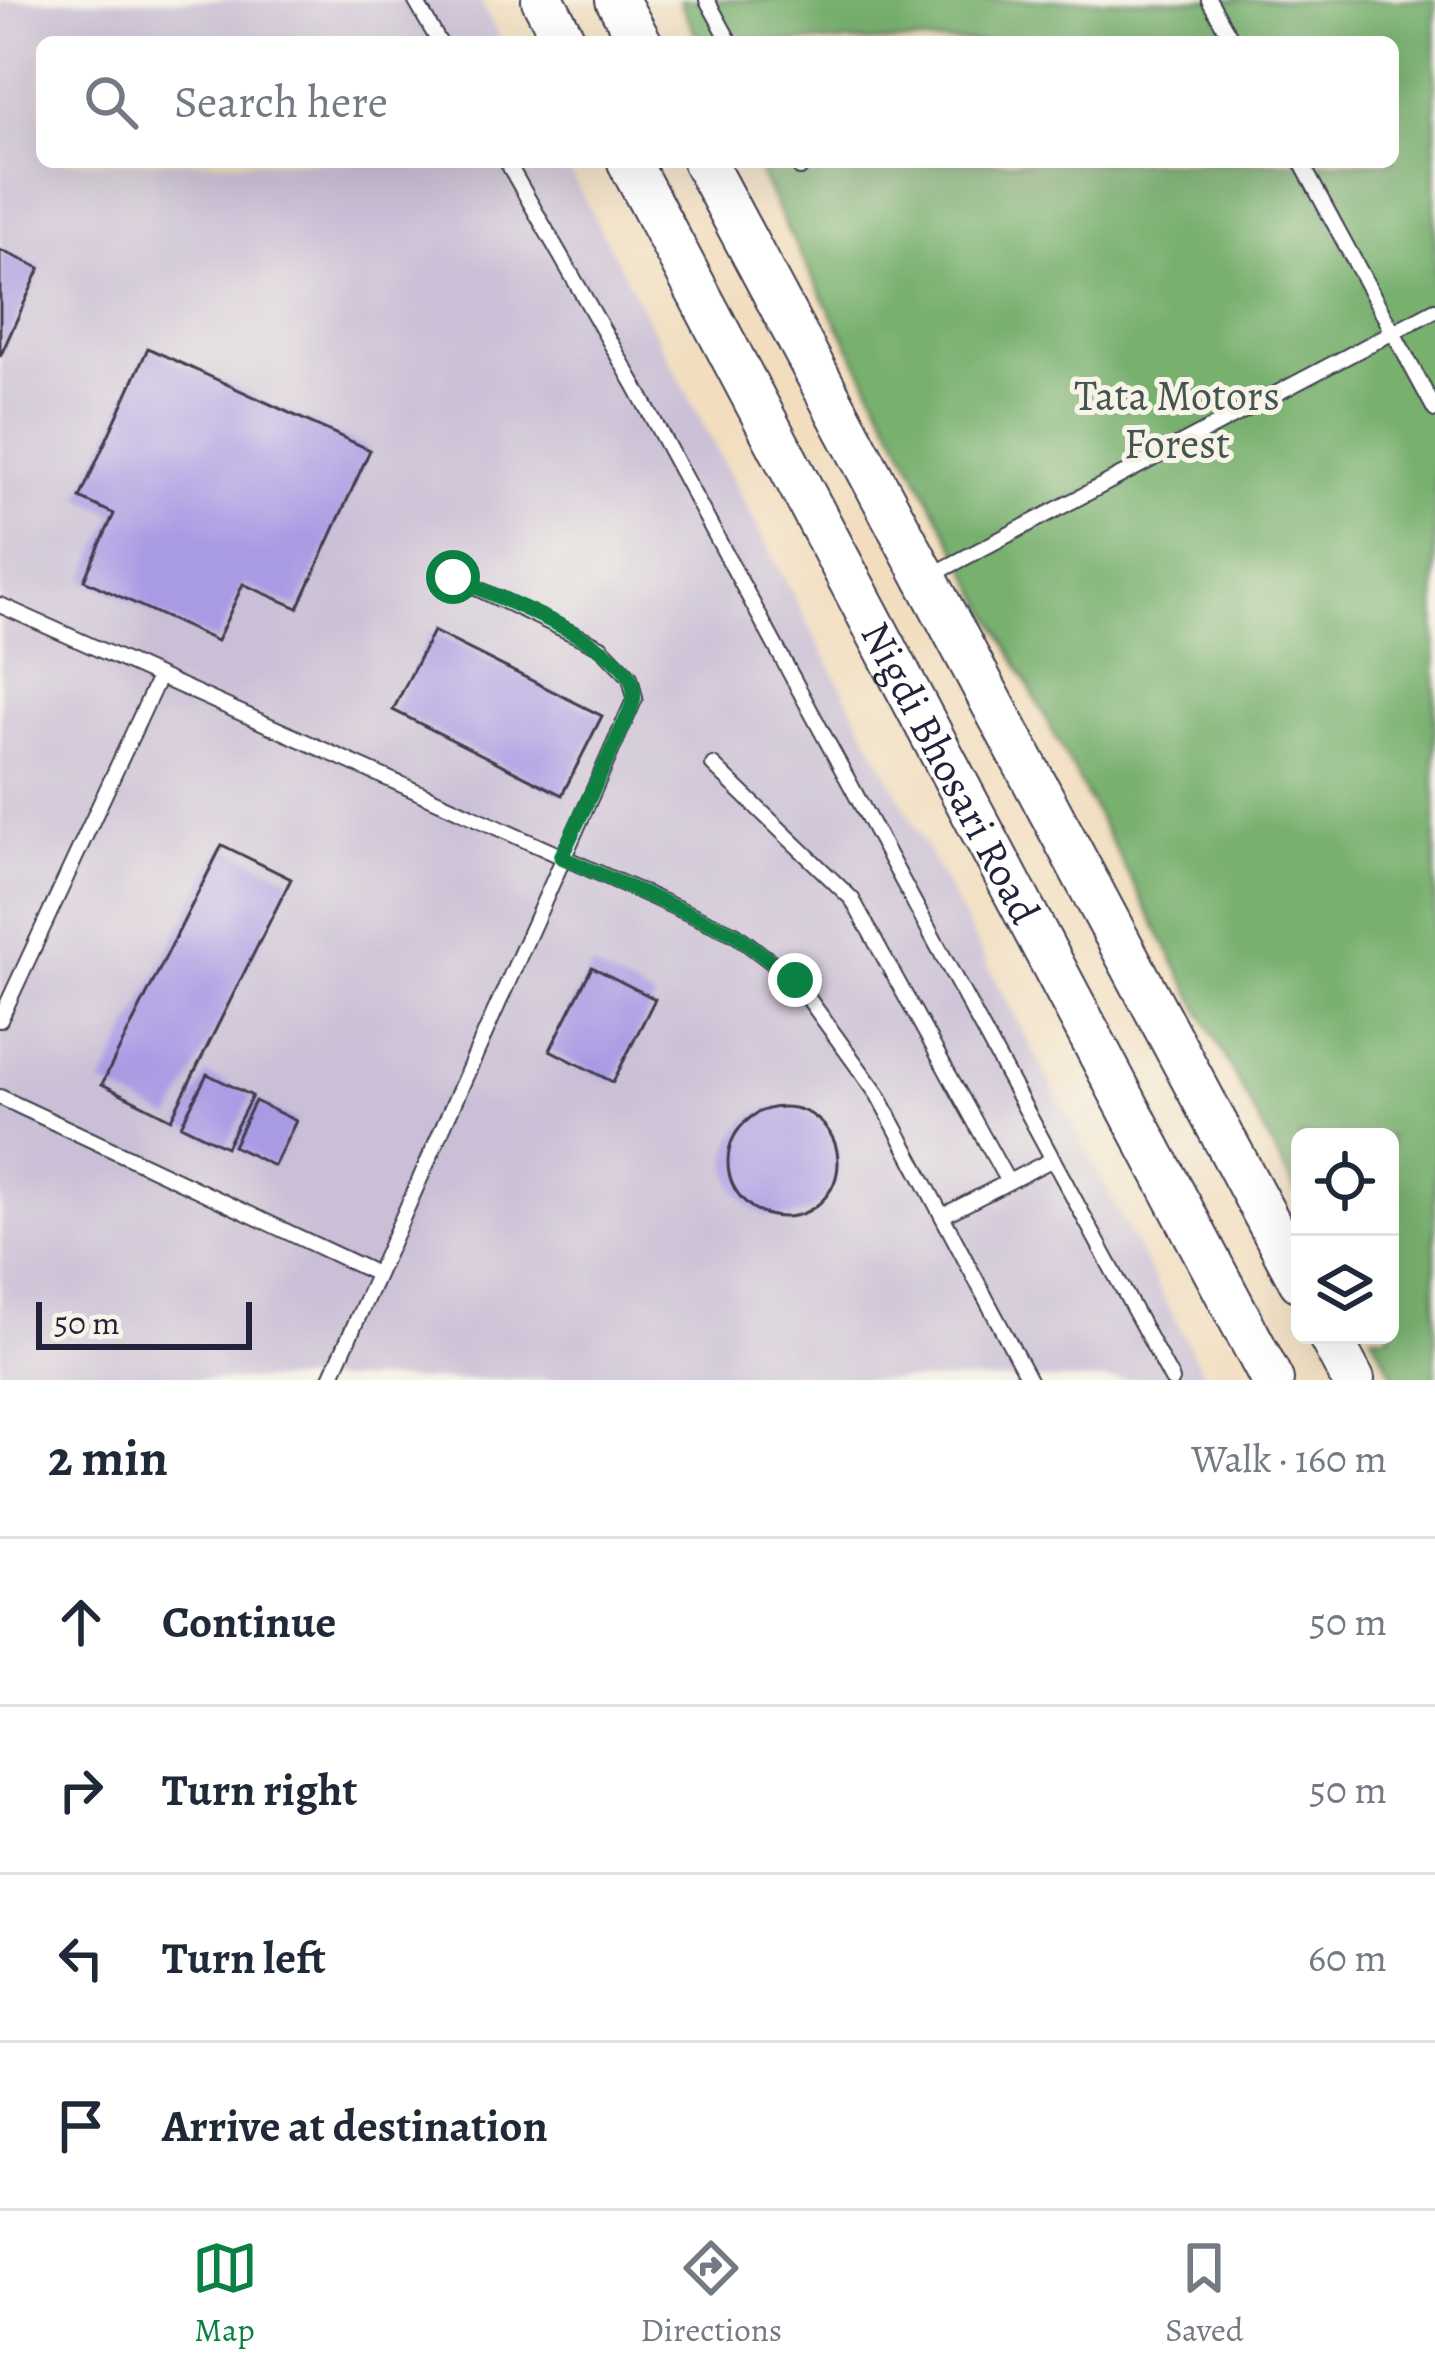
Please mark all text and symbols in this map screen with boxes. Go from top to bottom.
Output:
search box [36,36,1399,168]
icon: search [78,69,144,135]
text: Search here [174,71,388,133]
park label: Tata Motors Forest [1074,367,1280,472]
route start [426,550,480,604]
street label: Nigdi Bhosari Road [847,611,1054,934]
route end [768,953,822,1007]
map controls [1291,1128,1399,1344]
button: locate [1291,1128,1399,1236]
button: layers [1291,1236,1399,1344]
scale bar [36,1296,252,1349]
text: 50 m [54,1300,120,1345]
text: 2 min [48,1423,168,1493]
text: Walk · 160 m [1191,1432,1387,1485]
icon: ahead [48,1589,114,1655]
text: Continue [162,1591,336,1653]
text: 50 m [1309,1595,1387,1648]
icon: right [48,1757,114,1823]
text: Turn right [162,1759,357,1821]
text: 50 m [1309,1763,1387,1816]
icon: left [48,1925,114,1991]
text: Turn left [162,1927,326,1989]
text: 60 m [1308,1931,1387,1984]
icon: arrive [48,2093,114,2159]
text: Arrive at destination [162,2095,548,2157]
tab: Map [192,2235,258,2352]
tab: Directions [641,2235,782,2352]
tab: Saved [1165,2235,1243,2352]

